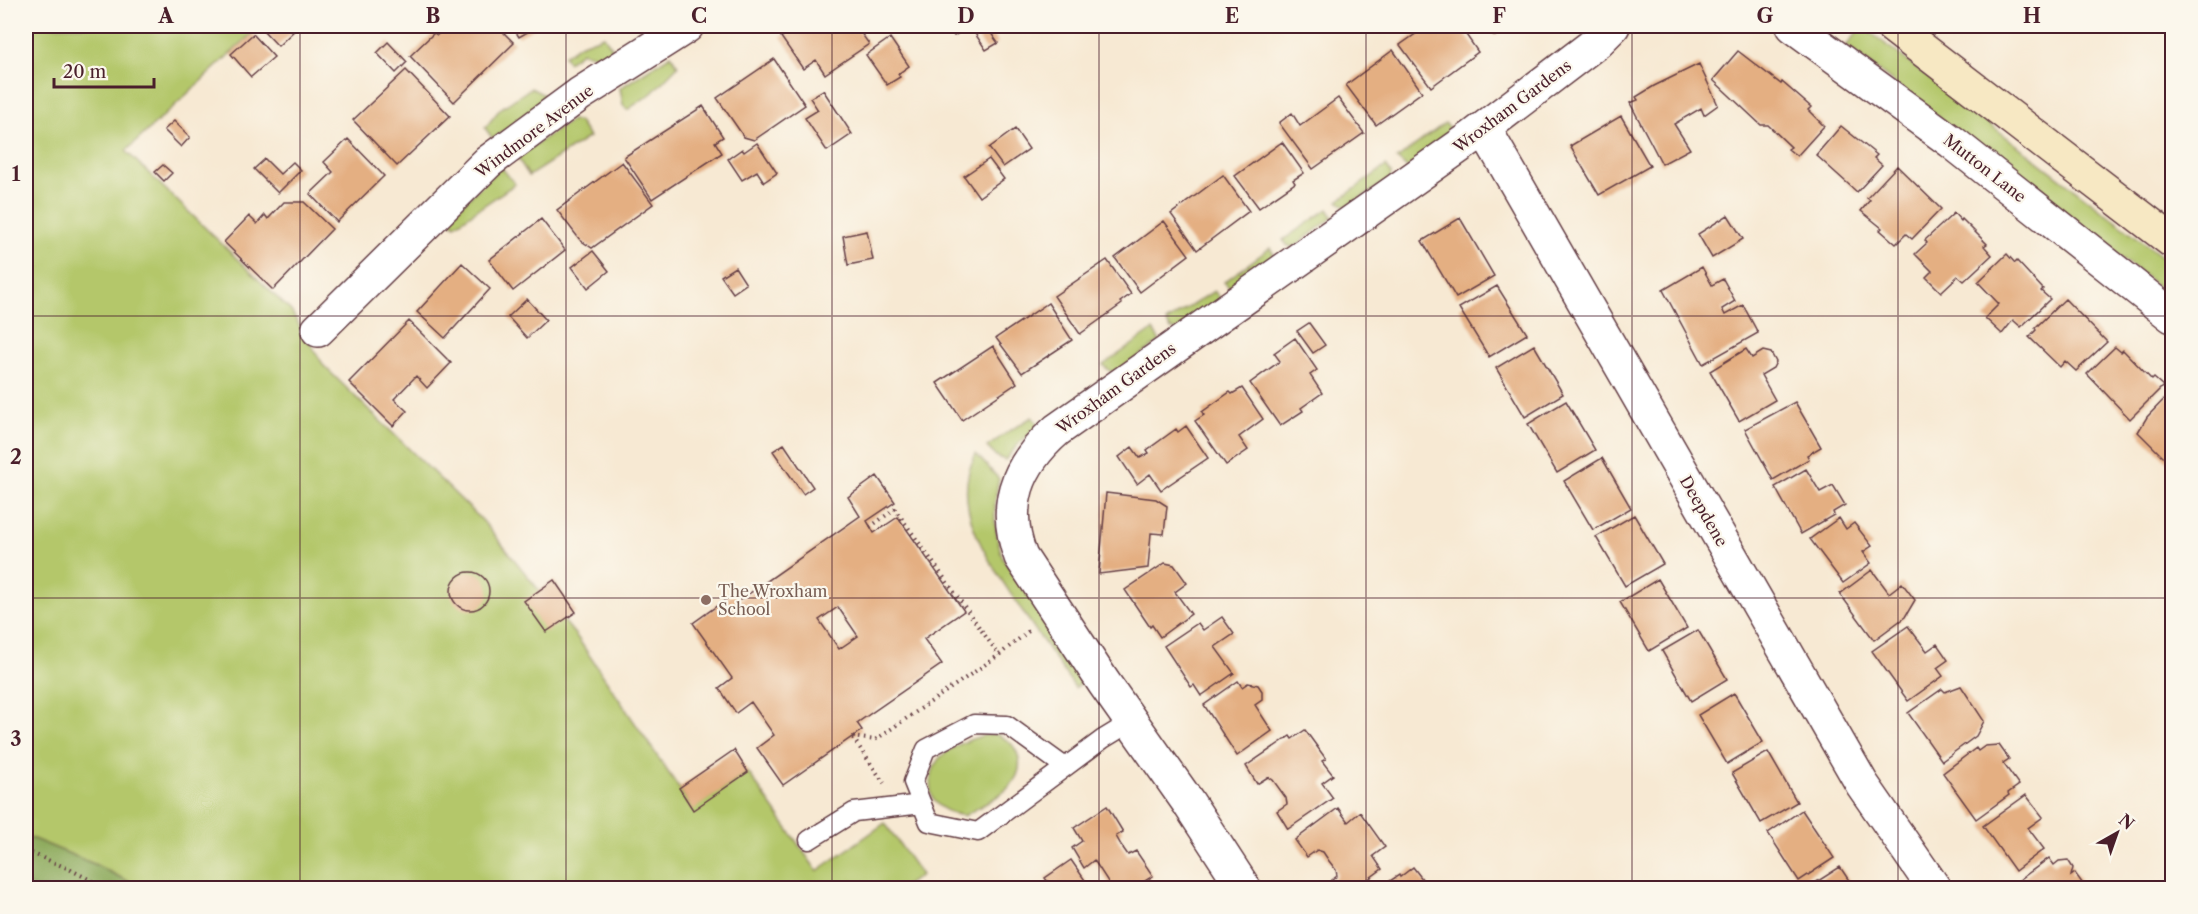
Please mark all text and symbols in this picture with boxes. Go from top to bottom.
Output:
text: A [157,4,174,28]
text: B [426,4,441,28]
text: C [691,4,707,28]
text: D [957,4,975,28]
text: E [1225,4,1239,28]
text: F [1492,4,1506,28]
text: G [1757,4,1774,28]
text: H [2023,4,2041,28]
scale bar [54,51,154,89]
street label: Wroxham Gardens [1448,55,1575,158]
text: 20 m [63,61,107,83]
street label: Windmore Avenue [470,80,597,183]
street label: Mutton Lane [1940,130,2030,206]
text: 1 [12,162,21,186]
street label: Wroxham Gardens [1052,338,1180,439]
text: 2 [10,445,22,469]
street label: Deepdene [1676,472,1732,550]
place label: The Wroxham School [718,581,828,619]
marker: The Wroxham School [699,593,713,607]
text: 3 [10,727,22,751]
north arrow [2087,803,2147,863]
text: N [2115,809,2138,834]

